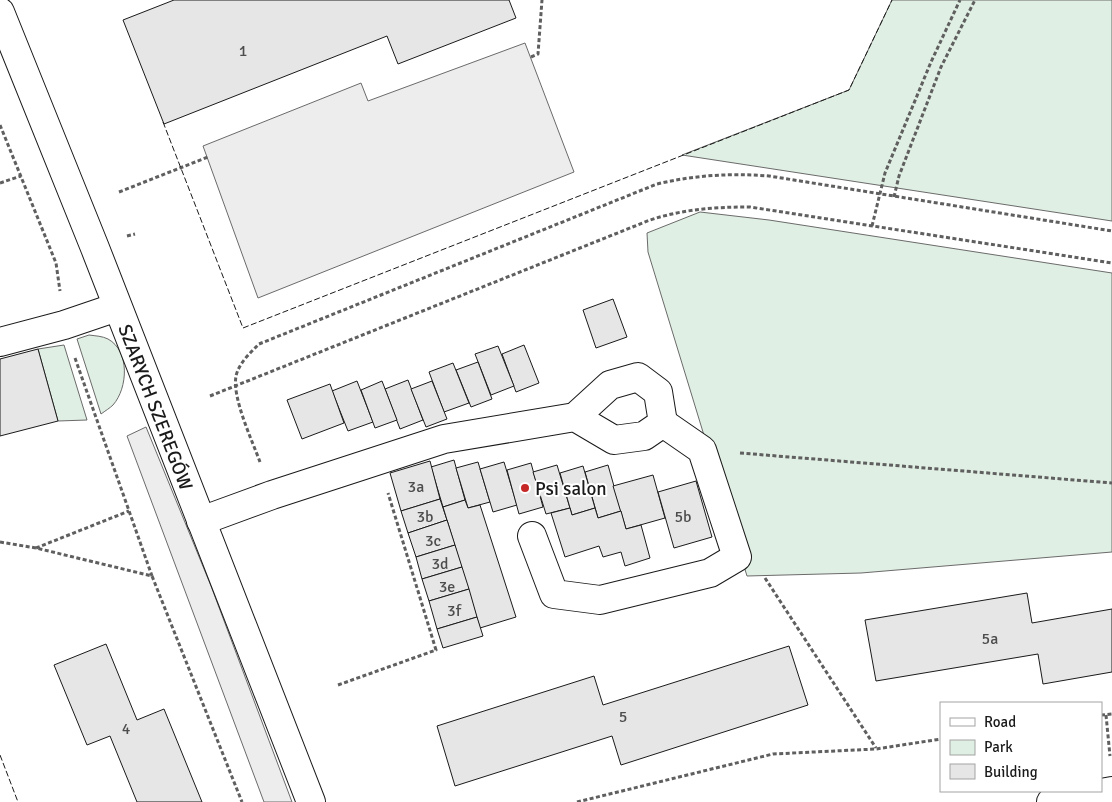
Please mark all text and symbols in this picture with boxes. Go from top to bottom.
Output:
house number: 1 [239,41,247,61]
street label: SZARYCH SZEREGÓW [112,321,198,494]
house number: 3a [408,477,424,497]
place label: Psi salon [535,477,607,501]
marker: Psi salon [519,482,531,494]
house number: 3b [416,507,434,527]
house number: 5b [674,507,692,527]
house number: 3c [425,531,441,551]
house number: 3d [431,554,449,574]
house number: 3e [439,577,455,597]
house number: 3f [447,601,462,621]
house number: 5a [982,629,998,649]
legend [940,702,1102,792]
house number: 5 [619,707,627,727]
text: Road [984,713,1016,731]
house number: 4 [122,719,131,739]
text: Park [984,738,1013,756]
text: Building [984,763,1038,781]

